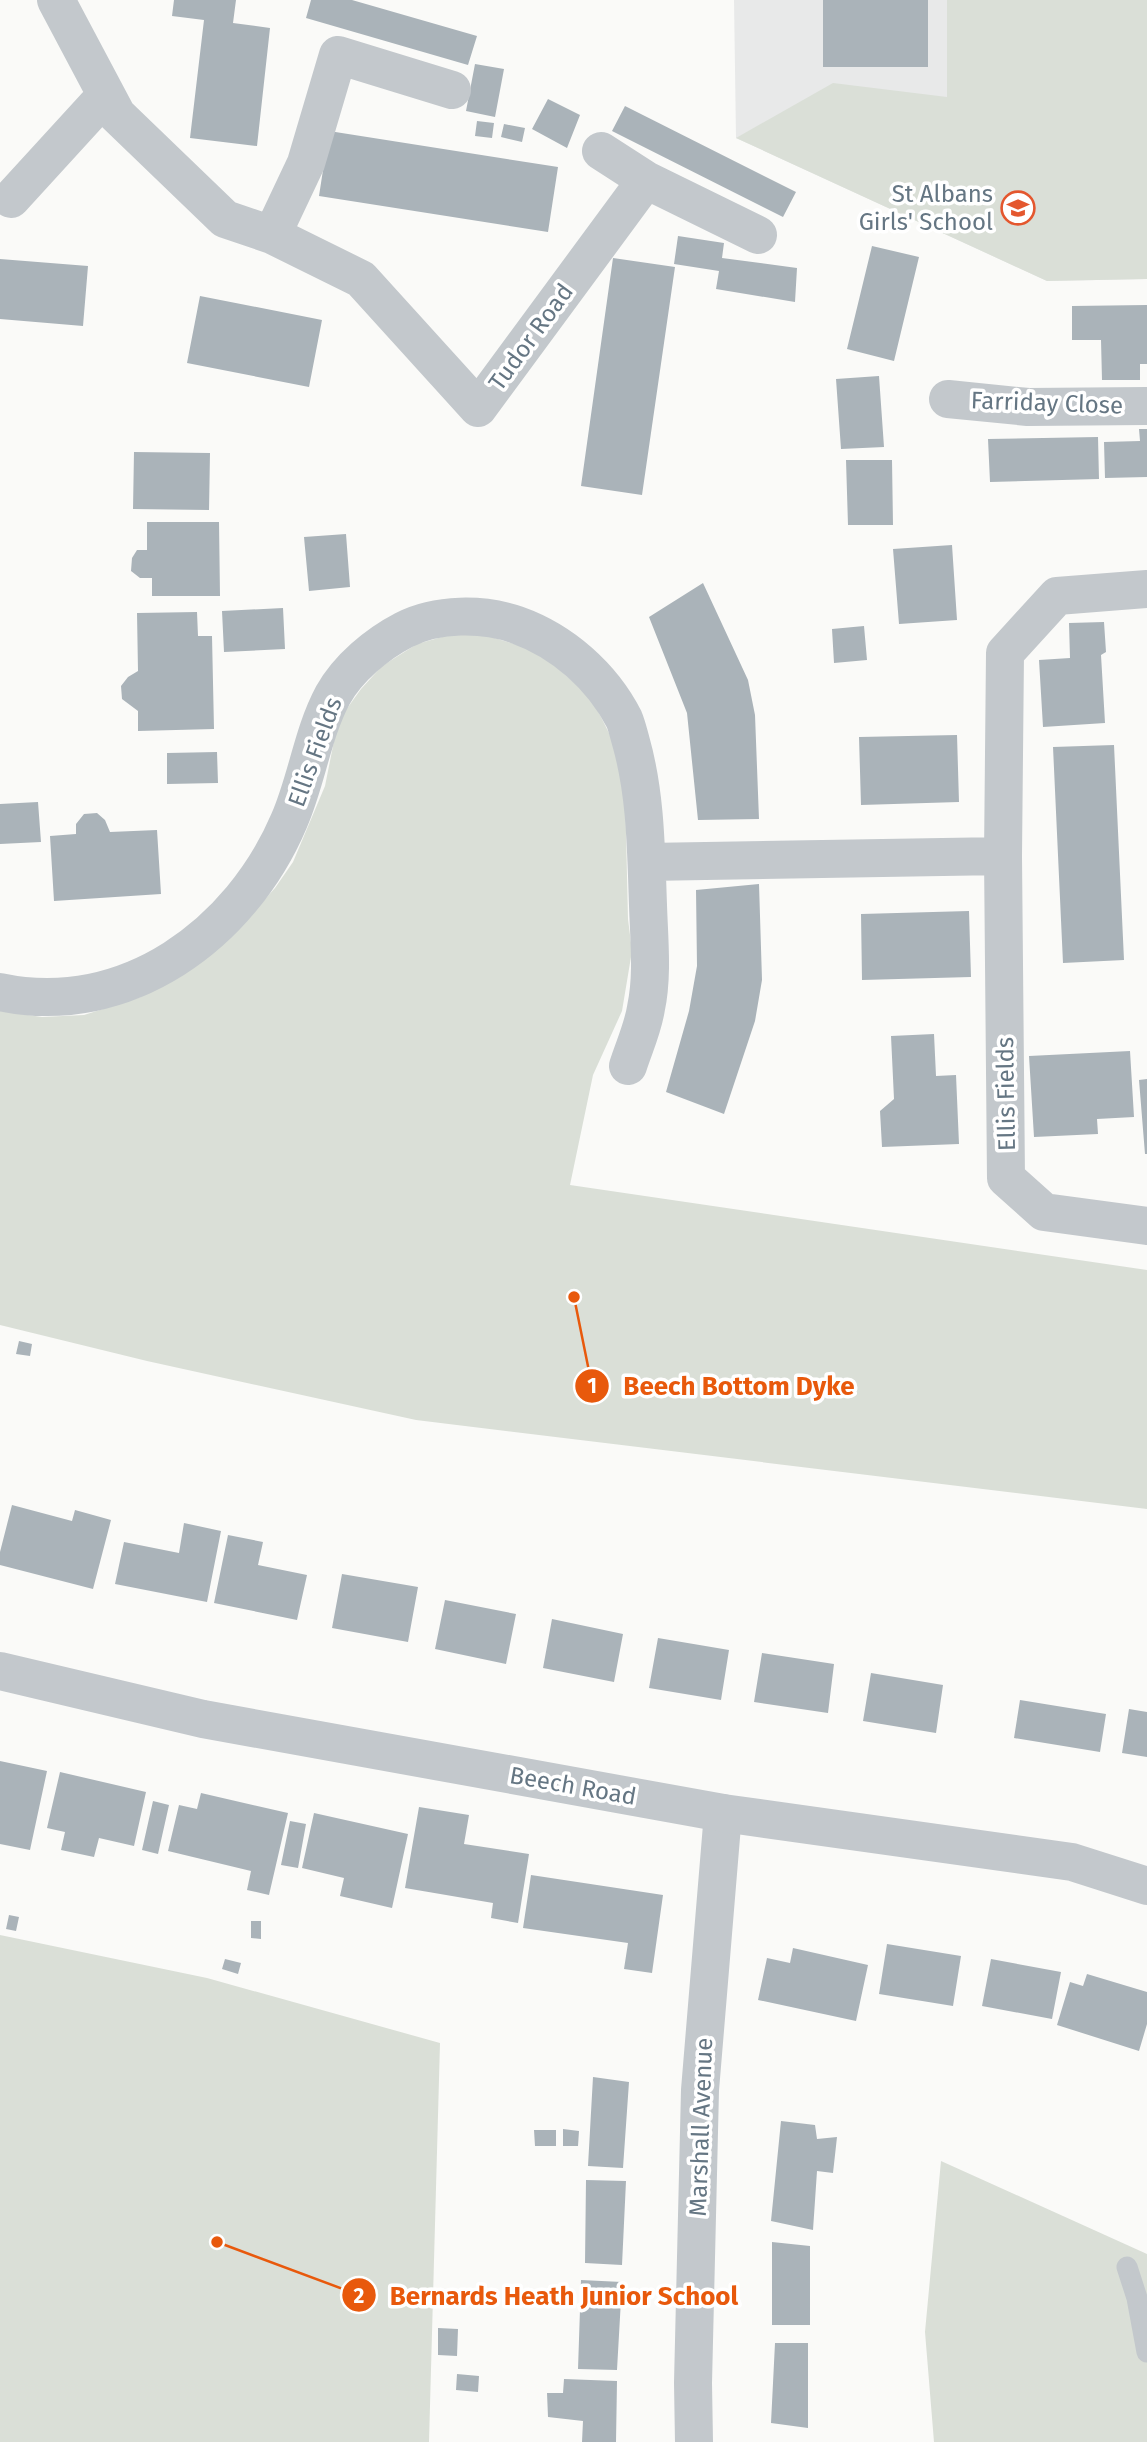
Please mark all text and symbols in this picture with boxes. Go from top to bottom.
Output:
place label: St Albans Girls' School [859,180,993,236]
school or university icon: St Albans Girls' School [999,189,1037,227]
street label: Tudor Road [483,278,579,396]
street label: Farriday Close [970,386,1124,420]
street label: Ellis Fields [282,693,348,811]
street label: Ellis Fields [991,1037,1021,1151]
callout: Beech Bottom Dyke [575,1362,869,1409]
text: Beech Bottom Dyke [623,1371,855,1402]
text: 1 [587,1373,597,1399]
street label: Beech Road [508,1761,638,1811]
street label: Marshall Avenue [684,2037,718,2217]
callout: Bernards Heath Junior School [341,2272,753,2319]
text: Bernards Heath Junior School [390,2281,739,2312]
text: 2 [354,2283,365,2309]

